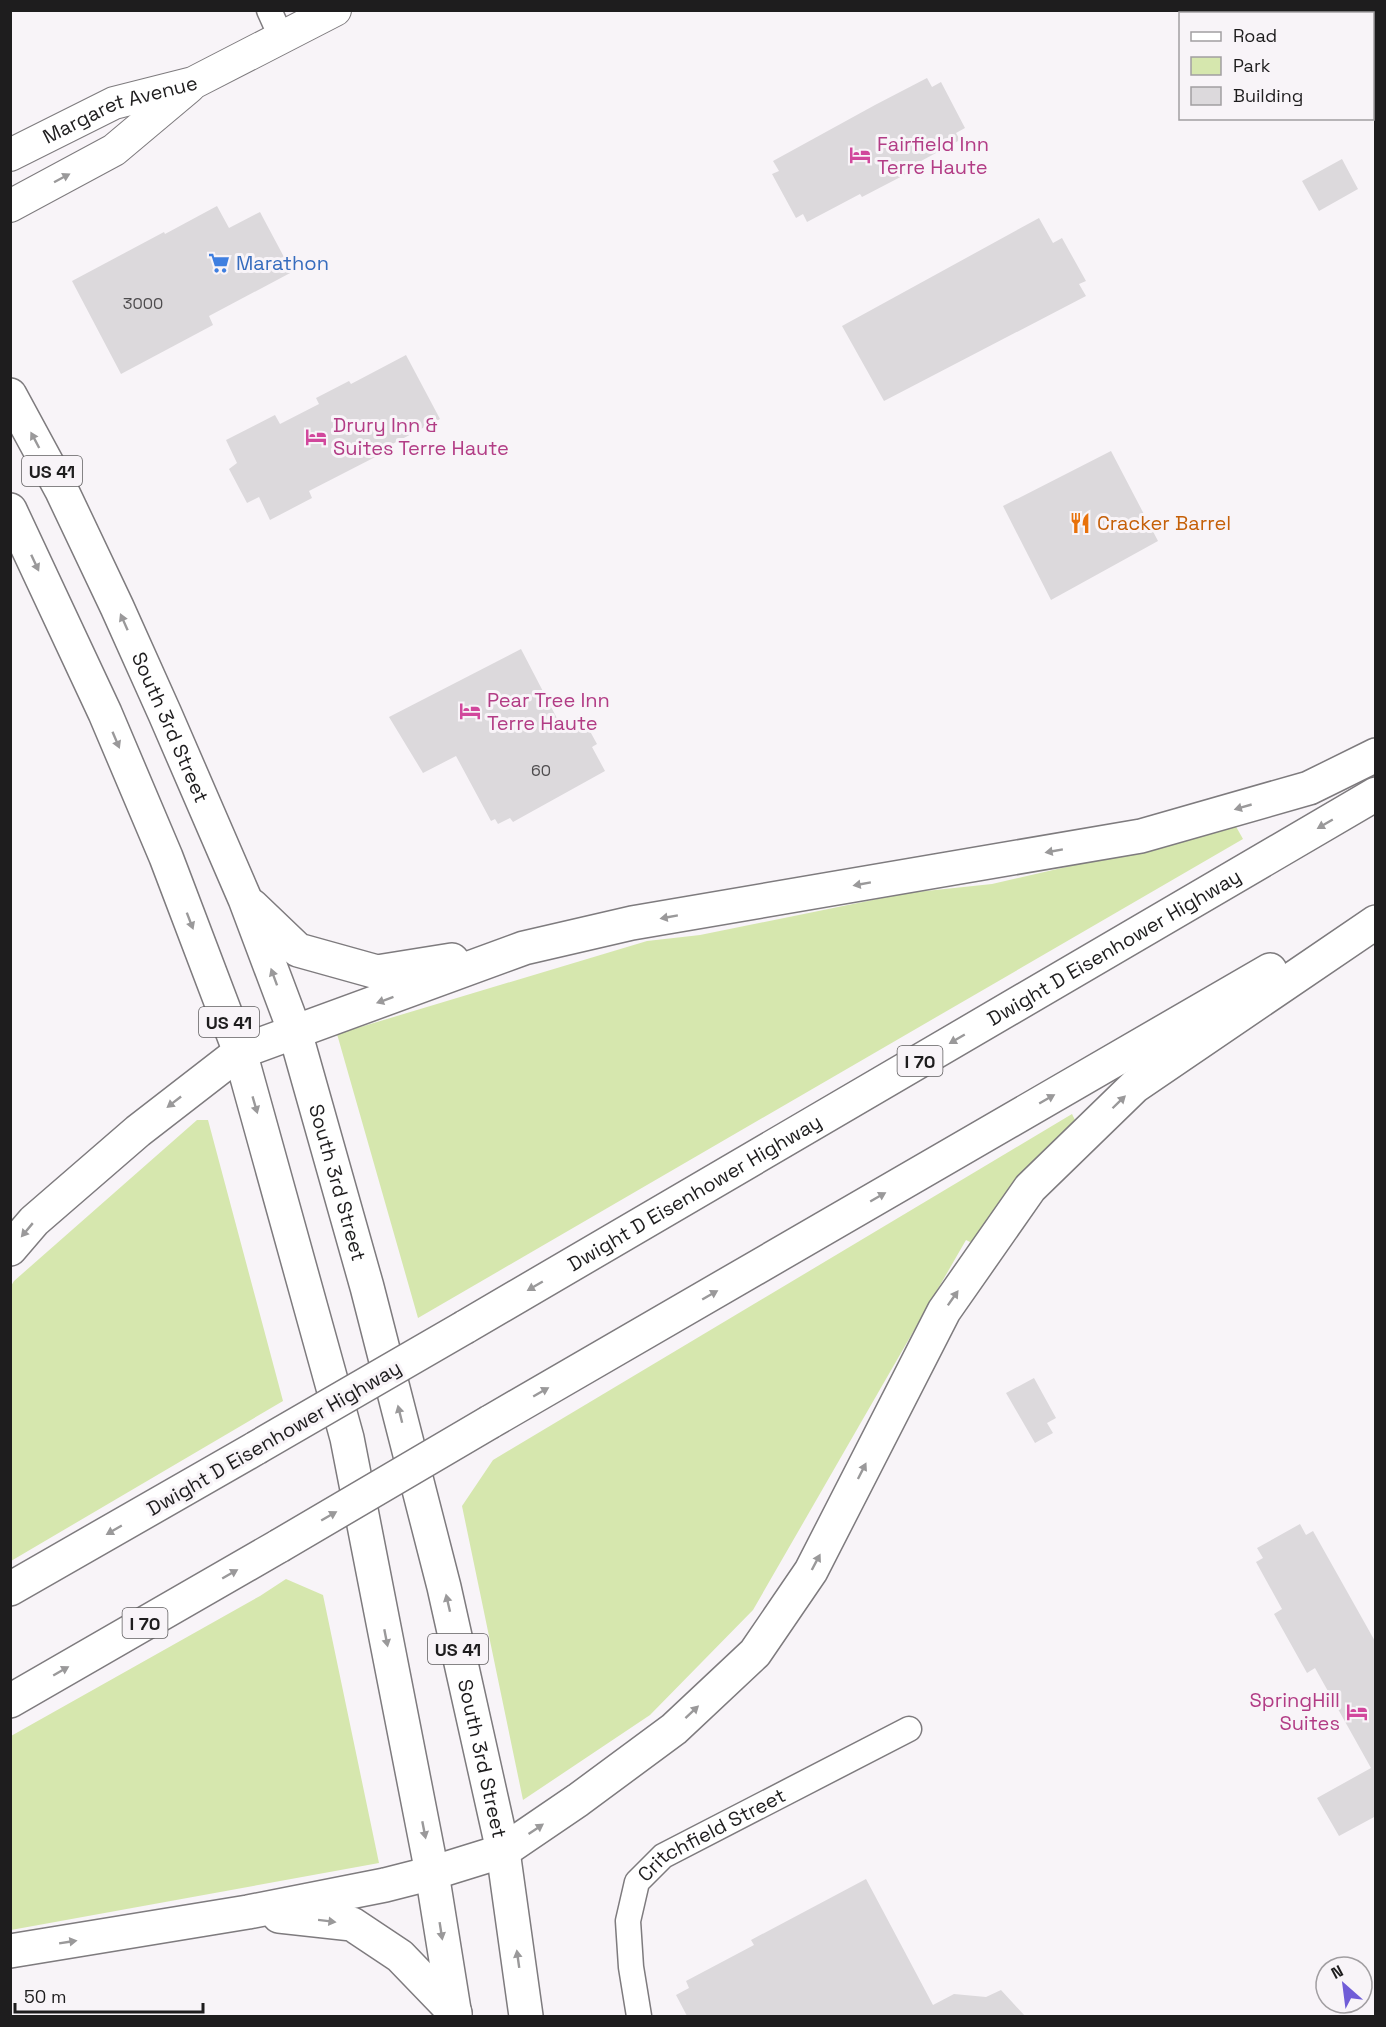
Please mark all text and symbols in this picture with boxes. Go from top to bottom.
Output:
legend [1179,12,1374,120]
text: Road [1233,24,1277,47]
text: Park [1233,54,1271,77]
street label: Margaret Avenue [38,69,200,150]
text: Building [1233,84,1303,107]
place label: Fairfield Inn Terre Haute [877,131,989,180]
hotel icon: Fairfield Inn Terre Haute [848,143,872,167]
one-way arrow [54,173,71,183]
place label: Marathon [236,250,329,276]
supermarket icon: Marathon [207,251,231,275]
house number: 3000 [123,293,163,314]
place label: Drury Inn & Suites Terre Haute [333,412,509,461]
hotel icon: Drury Inn & Suites Terre Haute [304,425,328,449]
one-way arrow [30,432,40,449]
road number: US 41 [22,456,82,486]
place label: Cracker Barrel [1097,510,1231,536]
restaurant icon: Cracker Barrel [1068,511,1092,535]
one-way arrow [31,554,40,571]
one-way arrow [120,614,129,631]
street label: South 3rd Street [126,648,215,806]
place label: Pear Tree Inn Terre Haute [487,687,610,736]
hotel icon: Pear Tree Inn Terre Haute [458,699,482,723]
one-way arrow [111,732,121,750]
house number: 60 [531,760,551,781]
one-way arrow [1234,803,1252,812]
one-way arrow [1316,819,1333,829]
one-way arrow [1044,847,1063,856]
street label: Dwight D Eisenhower Highway [982,863,1246,1032]
one-way arrow [852,880,871,889]
one-way arrow [186,912,195,930]
one-way arrow [660,912,679,921]
one-way arrow [269,968,279,986]
one-way arrow [376,995,394,1005]
road number: US 41 [199,1007,259,1037]
one-way arrow [949,1034,965,1045]
road number: I 70 [898,1046,942,1076]
one-way arrow [1039,1094,1056,1104]
one-way arrow [250,1095,260,1114]
one-way arrow [167,1096,182,1108]
one-way arrow [1111,1096,1125,1110]
street label: South 3rd Street [303,1101,372,1264]
street label: Dwight D Eisenhower Highway [563,1108,826,1277]
one-way arrow [870,1192,887,1202]
one-way arrow [21,1222,34,1237]
one-way arrow [527,1281,543,1292]
one-way arrow [702,1289,718,1300]
one-way arrow [947,1291,959,1307]
street label: Dwight D Eisenhower Highway [142,1354,406,1522]
one-way arrow [533,1387,549,1398]
one-way arrow [394,1404,404,1423]
one-way arrow [857,1462,867,1480]
one-way arrow [321,1511,337,1522]
one-way arrow [105,1525,122,1535]
one-way arrow [811,1554,821,1571]
one-way arrow [222,1569,239,1579]
one-way arrow [442,1593,452,1612]
road number: I 70 [122,1608,168,1638]
one-way arrow [382,1629,391,1648]
road number: US 41 [428,1634,488,1664]
one-way arrow [53,1666,69,1677]
street label: South 3rd Street [452,1677,513,1840]
place label: SpringHill Suites [1250,1687,1340,1736]
hotel icon: SpringHill Suites [1345,1700,1369,1724]
one-way arrow [685,1705,699,1719]
street label: Critchfield Street [632,1782,790,1887]
one-way arrow [420,1820,429,1839]
one-way arrow [528,1823,544,1835]
one-way arrow [317,1916,336,1926]
one-way arrow [437,1922,446,1941]
one-way arrow [59,1937,78,1946]
one-way arrow [513,1949,522,1968]
north arrow [1314,1955,1374,2015]
text: N [1328,1960,1347,1984]
scale bar [15,1976,202,2014]
text: 50 m [24,1985,66,2008]

